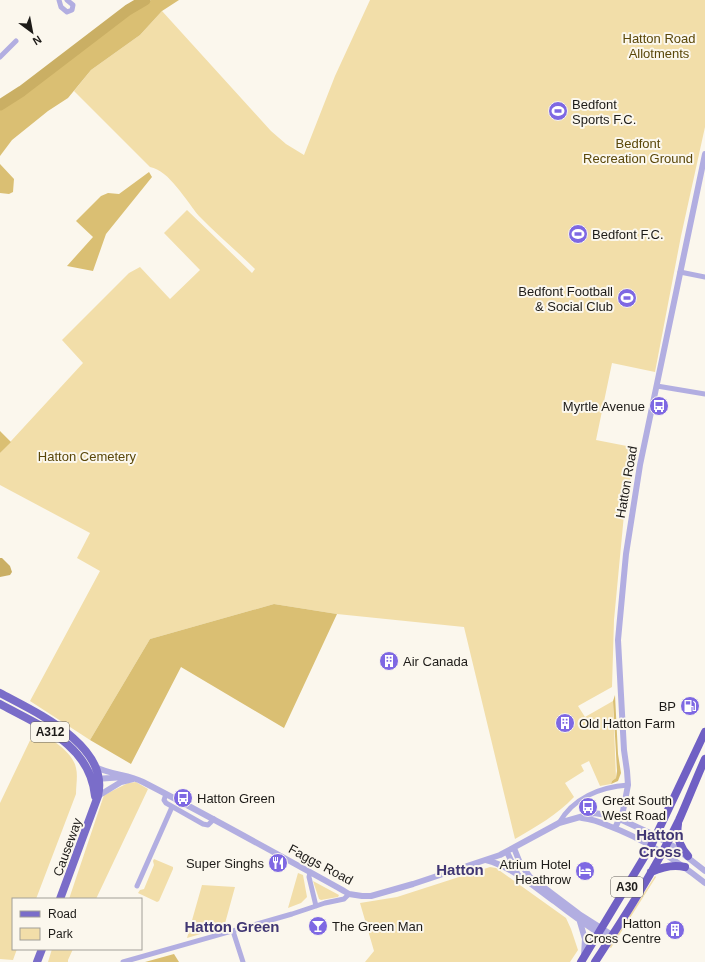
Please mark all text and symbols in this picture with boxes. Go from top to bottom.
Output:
north arrow [12,12,52,52]
park label: Hatton Road Allotments [623,31,696,61]
text: N [31,33,44,48]
place label: Bedfont Sports F.C. [572,97,636,127]
sports icon: Bedfont Sports F.C. [547,100,569,122]
park label: Bedfont Recreation Ground [583,136,693,166]
sports icon: Bedfont F.C. [567,223,589,245]
place label: Bedfont F.C. [592,227,664,242]
place label: Bedfont Football & Social Club [518,284,613,314]
sports icon: Bedfont Football & Social Club [616,287,638,309]
bus stop icon: Myrtle Avenue [648,395,670,417]
place label: Myrtle Avenue [563,399,645,414]
street label: Hatton Road [613,445,640,519]
park label: Hatton Cemetery [38,449,137,464]
building icon: Air Canada [378,650,400,672]
place label: Air Canada [403,654,469,669]
fuel station icon: BP [679,695,701,717]
place label: BP [659,699,676,714]
building icon: Old Hatton Farm [554,712,576,734]
place label: Old Hatton Farm [579,716,675,731]
road number: A312 [31,722,69,742]
bus stop icon: Hatton Green [172,787,194,809]
place label: Hatton Green [197,791,275,806]
place label: Great South West Road [602,793,672,823]
bus stop icon: Great South West Road [577,796,599,818]
street label: Causeway [50,816,85,878]
district label: Hatton Cross [636,826,684,860]
street label: Faggs Road [286,841,356,888]
restaurant icon: Super Singhs [267,852,289,874]
place label: Super Singhs [186,856,264,871]
place label: Atrium Hotel Heathrow [499,857,572,887]
hotel icon: Atrium Hotel Heathrow [574,860,596,882]
district label: Hatton [436,861,484,878]
road number: A30 [611,877,643,897]
legend [12,898,142,950]
text: Road [48,907,77,921]
bar icon: The Green Man [307,915,329,937]
place label: Hatton Cross Centre [584,916,661,946]
district label: Hatton Green [184,918,280,935]
place label: The Green Man [332,919,423,934]
building icon: Hatton Cross Centre [664,919,686,941]
text: Park [48,927,74,941]

